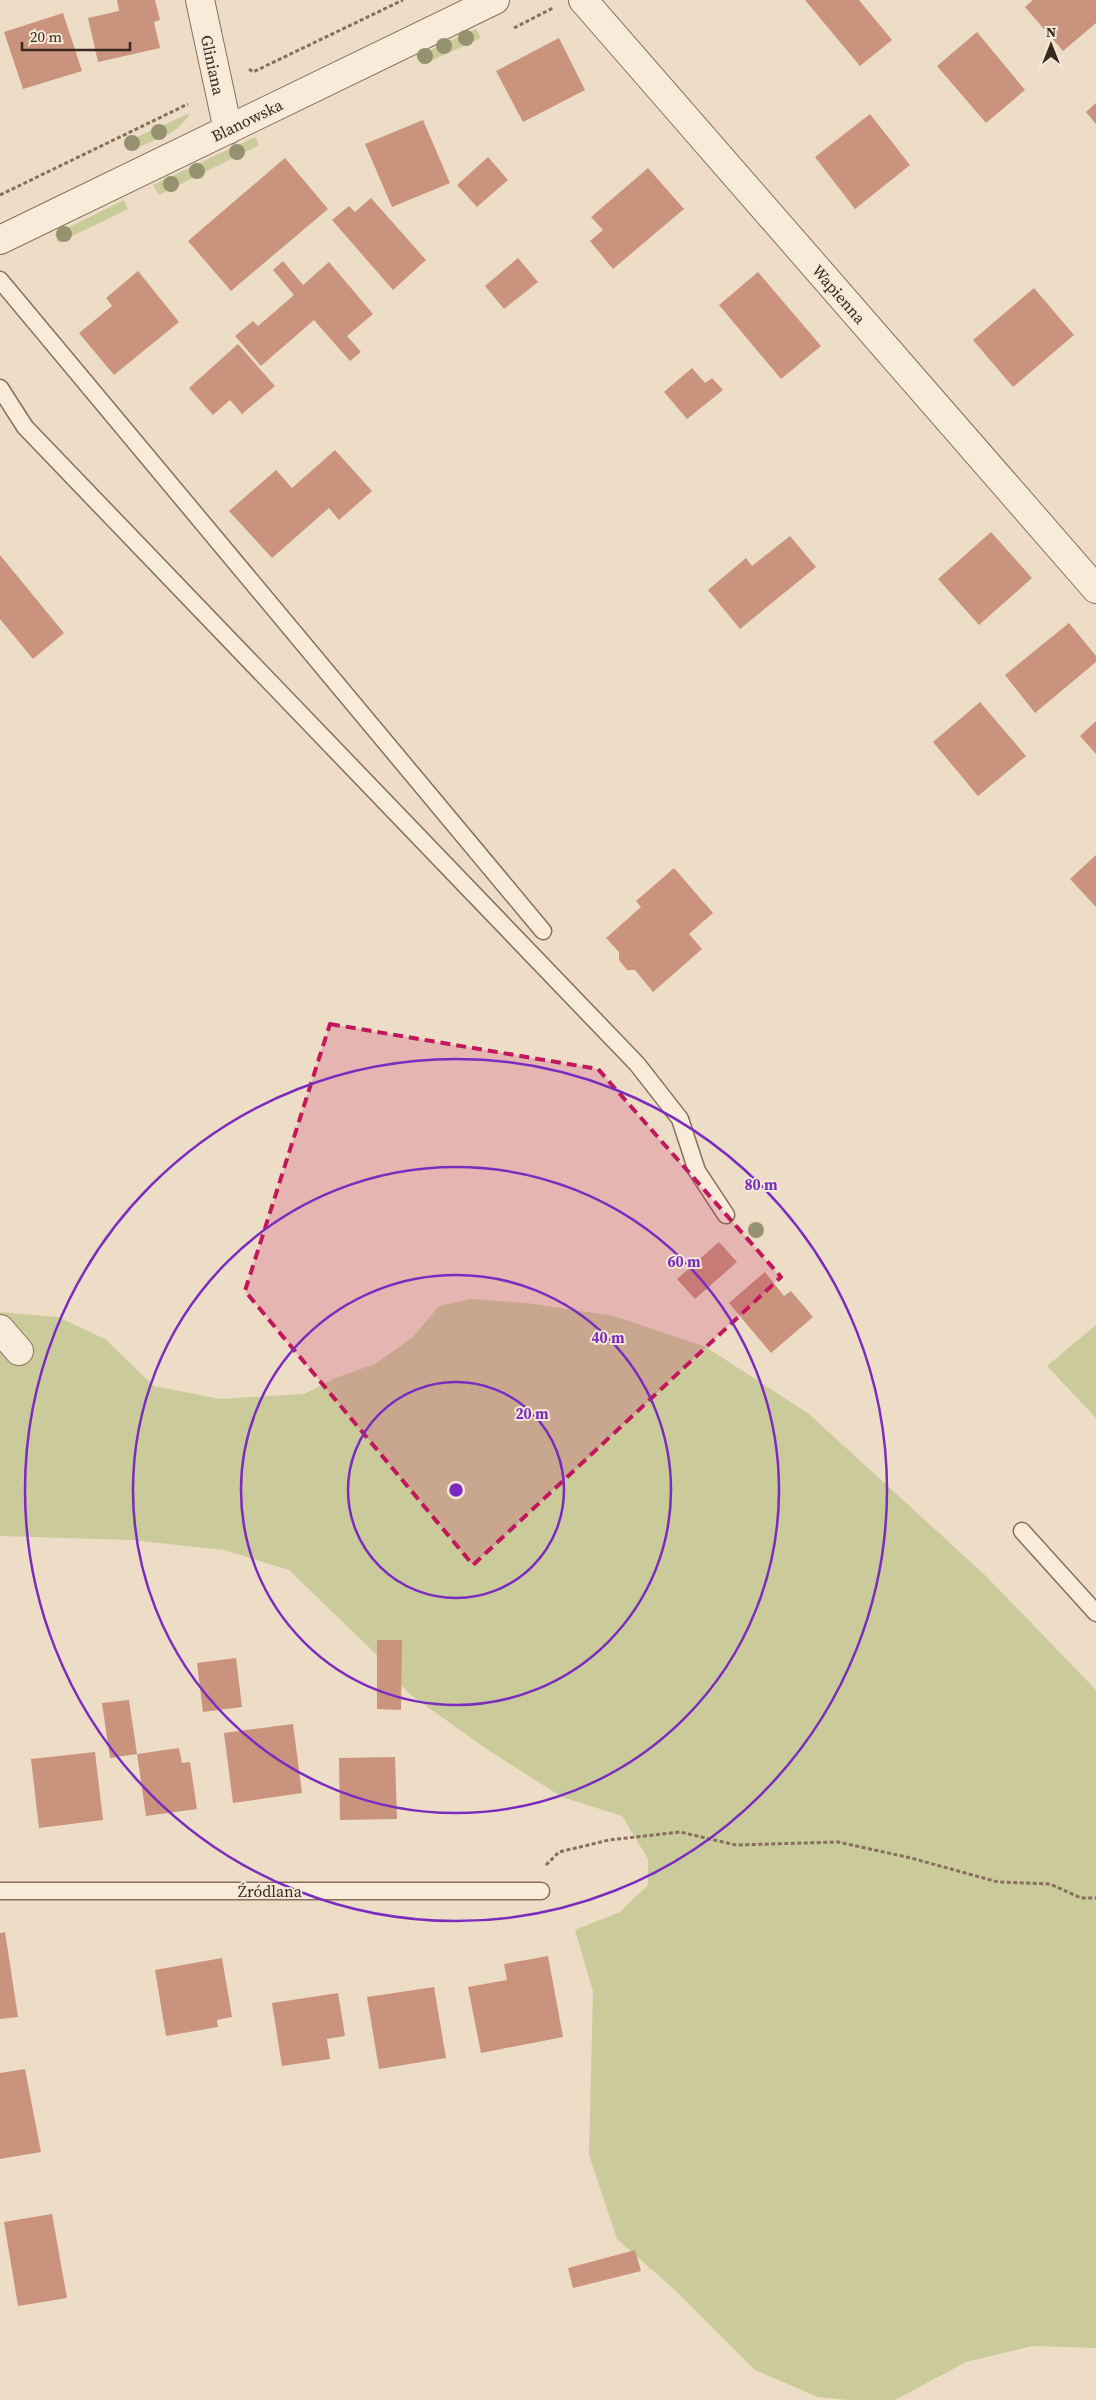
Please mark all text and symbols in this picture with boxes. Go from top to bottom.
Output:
scale bar [22,20,130,52]
north arrow [1026,20,1076,70]
text: N [1046,22,1056,42]
text: 20 m [30,26,62,47]
street label: Gliniana [196,33,230,98]
street label: Blanowska [208,93,287,147]
street label: Wapienna [807,260,871,329]
text: 80 m [744,1174,778,1195]
text: 60 m [667,1251,701,1272]
text: 40 m [591,1327,625,1348]
text: 20 m [515,1403,549,1424]
centre of rings [447,1481,465,1499]
street label: Źródlana [238,1880,303,1902]

